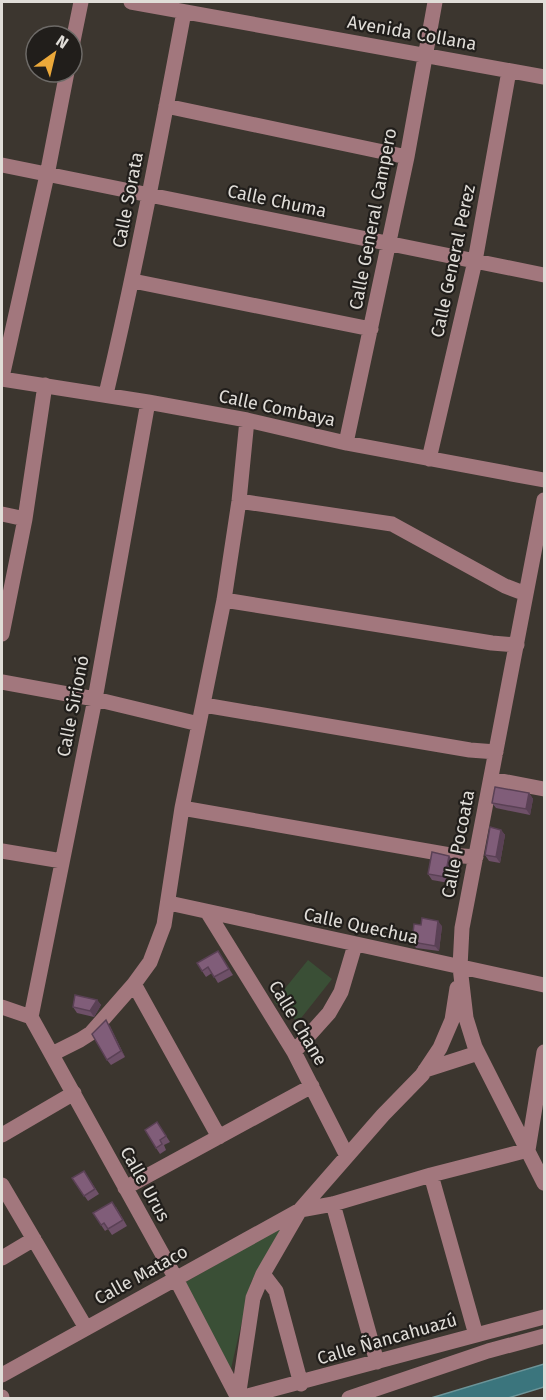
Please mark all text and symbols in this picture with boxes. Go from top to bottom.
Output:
street label: Avenida Collana [346,11,478,55]
north arrow [24,24,84,84]
text: N [52,31,72,53]
street label: Calle General Campero [345,126,401,312]
street label: Calle Sorata [108,150,148,250]
street label: Calle Chuma [225,180,329,222]
street label: Calle General Perez [426,182,480,339]
street label: Calle Combaya [217,385,337,431]
street label: Calle Sirionó [52,653,94,759]
street label: Calle Pocoata [437,788,479,900]
street label: Calle Quechua [302,903,420,949]
street label: Calle Chane [264,977,332,1069]
street label: Calle Urus [115,1143,175,1225]
street label: Calle Mataco [91,1240,191,1310]
street label: Calle Ñancahuazú [314,1308,459,1369]

